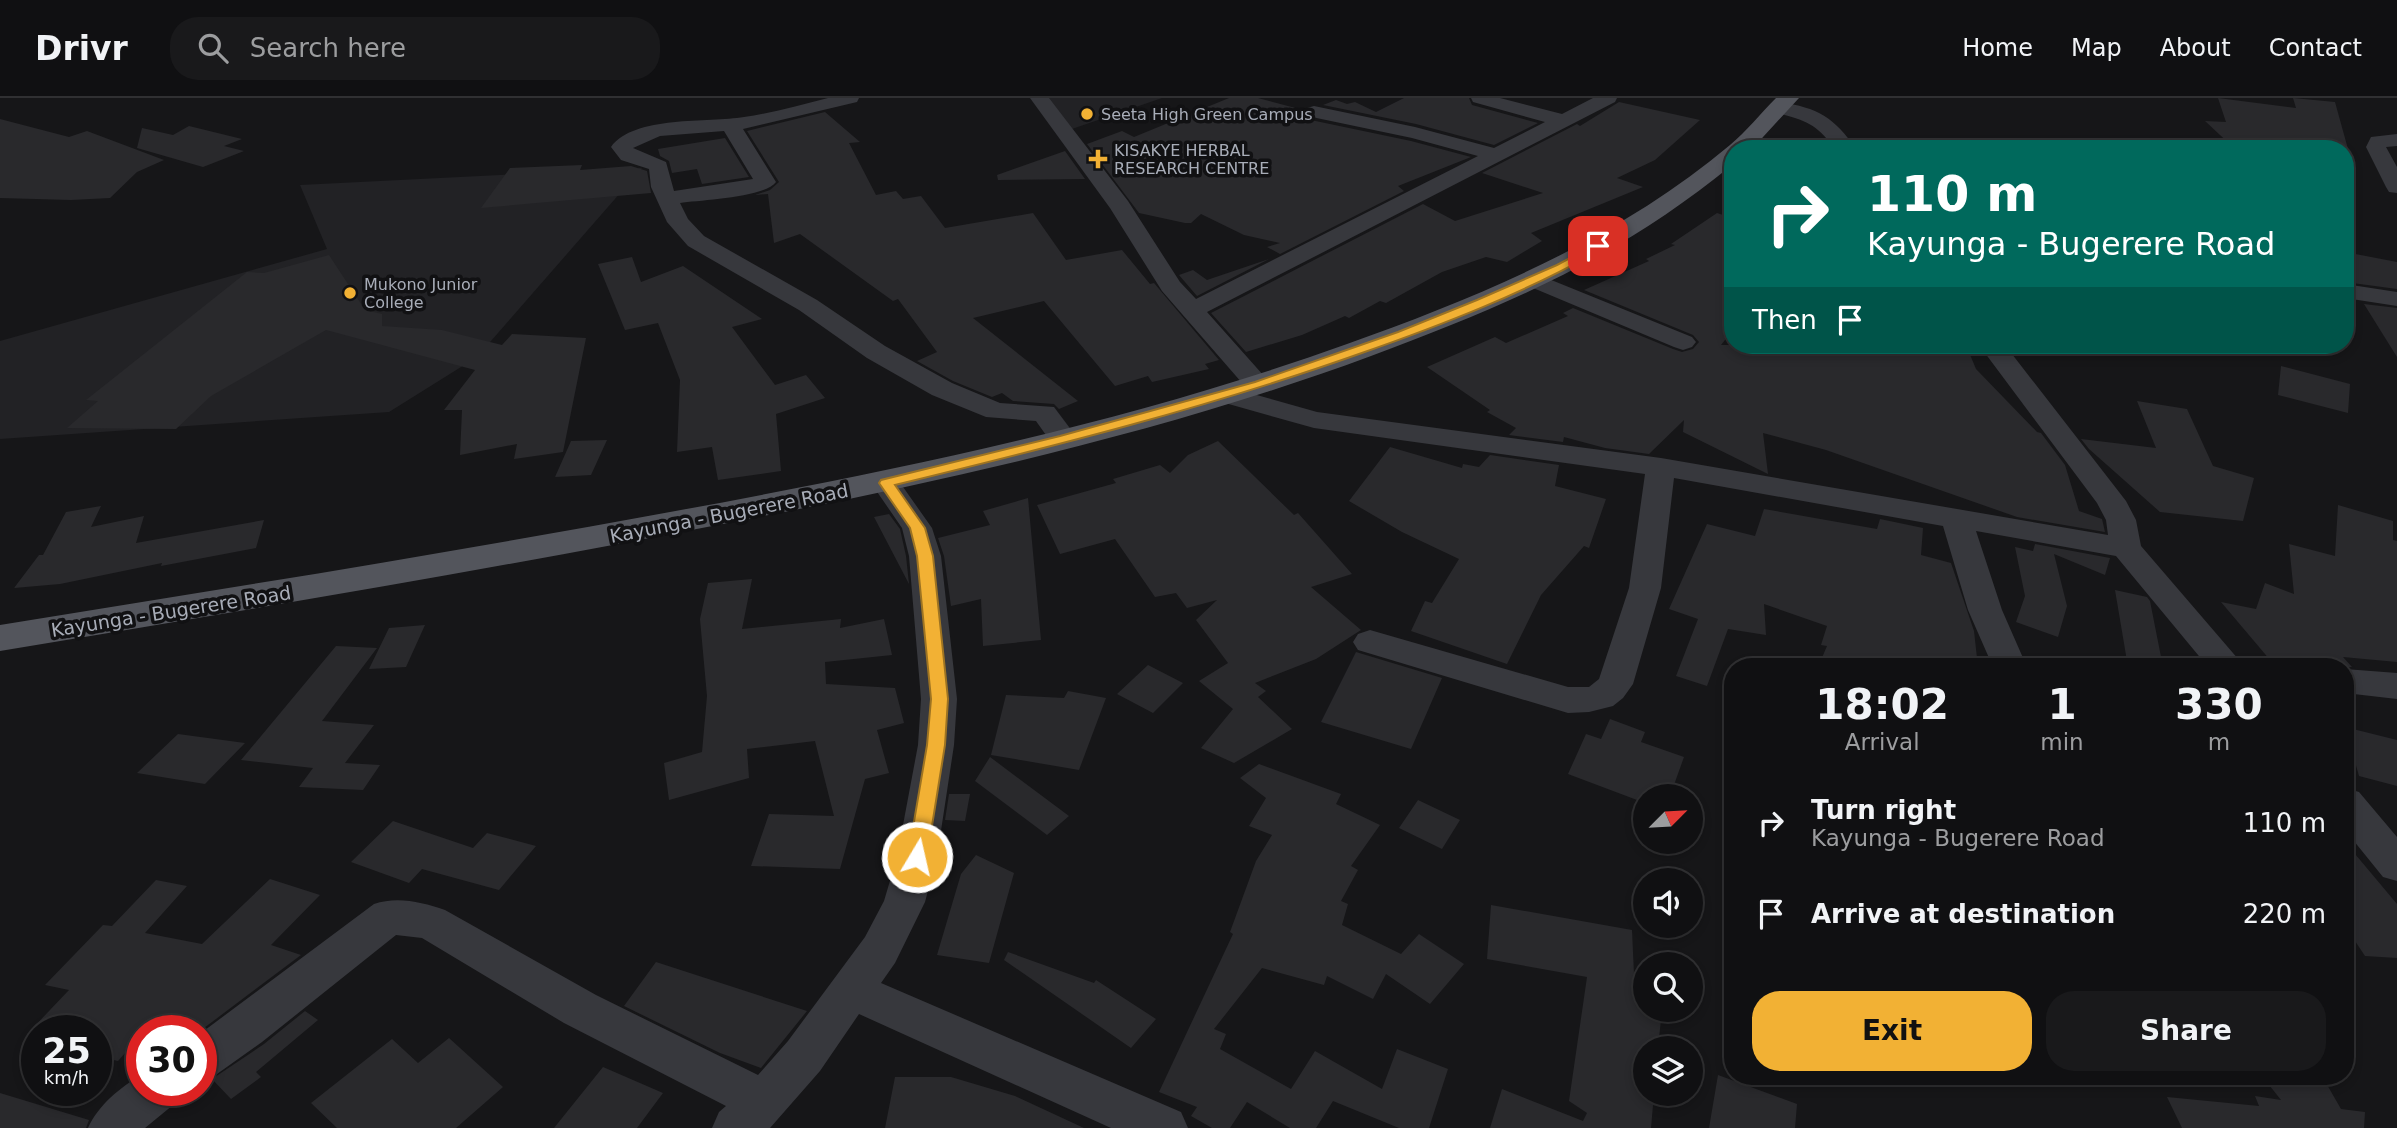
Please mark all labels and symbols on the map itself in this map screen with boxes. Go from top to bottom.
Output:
place label: Seeta High Green Campus [1101,105,1313,124]
marker: Seeta High Green Campus [1079,106,1095,122]
place label: KISAKYE HERBAL RESEARCH CENTRE [1114,141,1269,178]
marker: KISAKYE HERBAL RESEARCH CENTRE [1088,149,1108,169]
pin [1568,216,1628,276]
place label: Mukono Junior College [364,275,478,312]
marker: Mukono Junior College [342,285,358,301]
street label: Kayunga - Bugerere Road [608,479,850,547]
street label: Kayunga - Bugerere Road [50,581,292,641]
north arrow [1633,784,1703,854]
position arrow [880,820,954,894]
speed limit sign: 30 [126,1015,217,1106]

